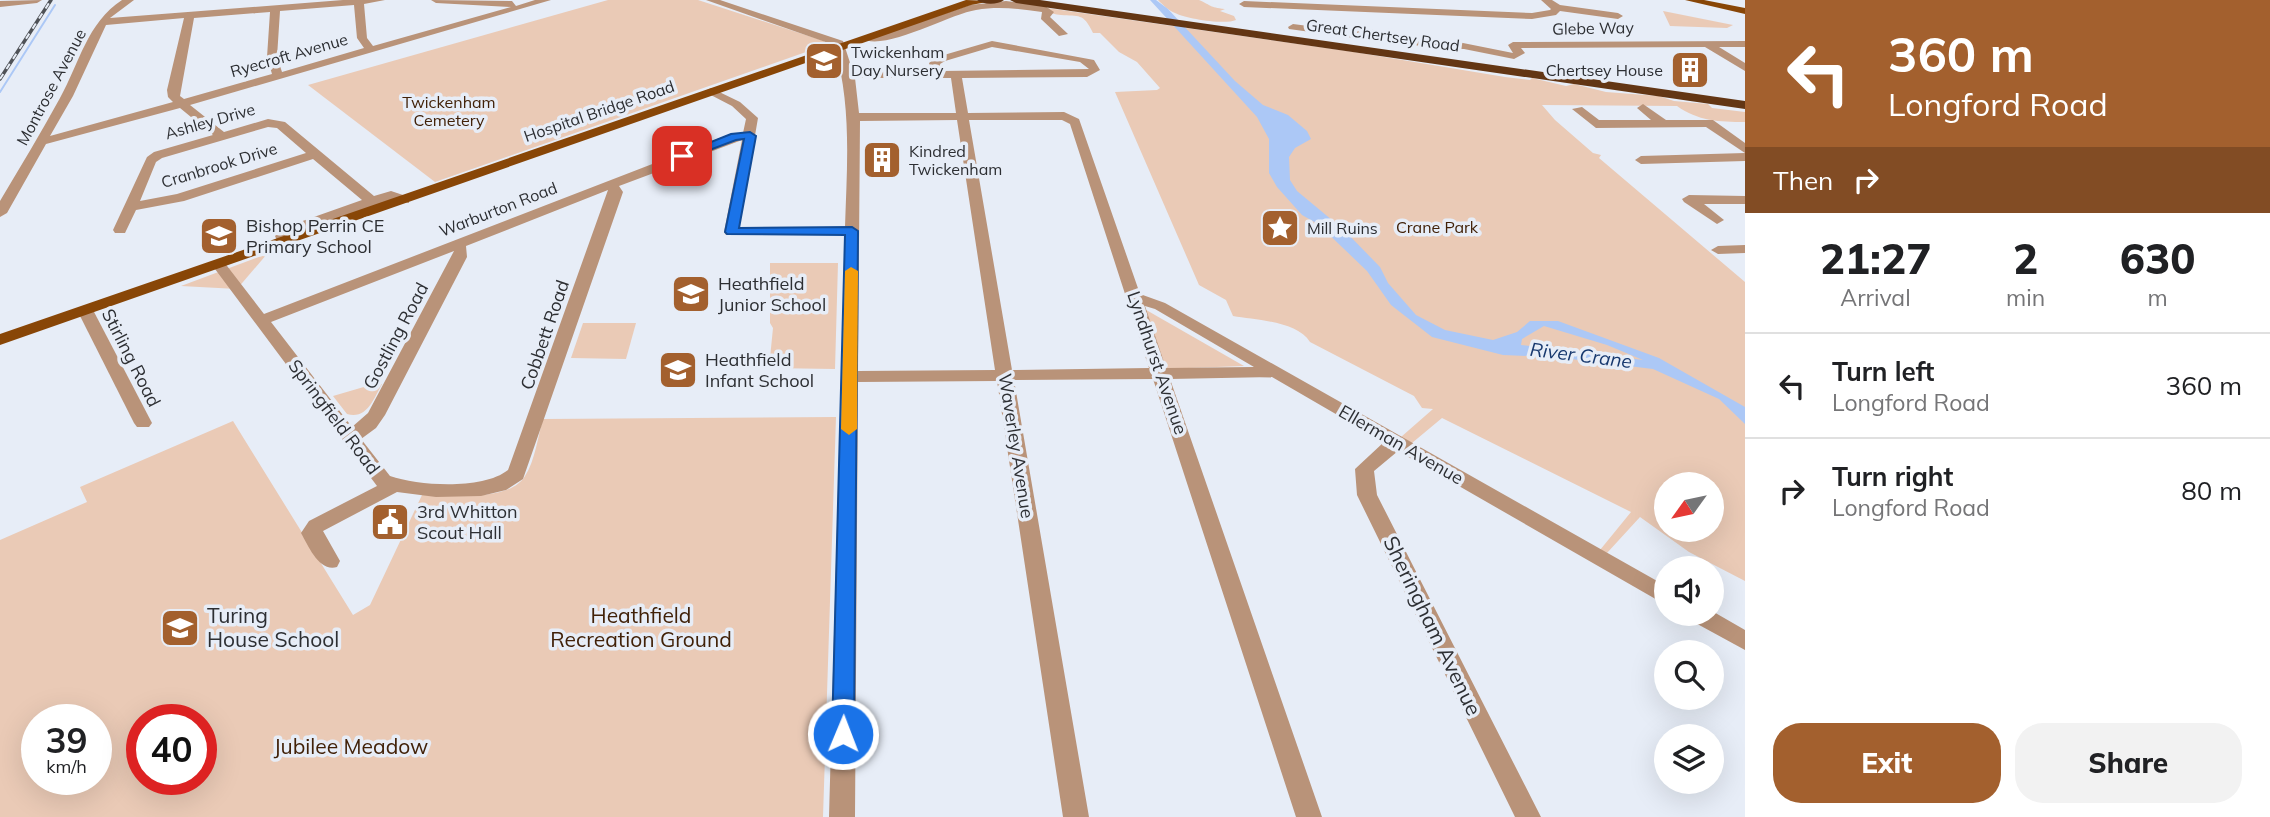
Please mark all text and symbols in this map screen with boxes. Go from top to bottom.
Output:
street label: Great Chertsey Road [1305,14,1461,56]
street label: Glebe Way [1552,17,1634,39]
text: 360 m [1888,23,2034,84]
street label: Montrose Avenue [12,25,90,149]
icon: left [1773,28,1864,119]
street label: Ryecroft Avenue [228,29,350,81]
school or university icon: Twickenham Day Nursery [803,40,845,82]
place label: Twickenham Day Nursery [851,42,944,80]
building icon: Chertsey House [1669,49,1711,91]
place label: Chertsey House [1546,60,1663,80]
street label: Hospital Bridge Road [521,76,677,146]
text: Longford Road [1888,84,2108,124]
park label: Twickenham Cemetery [402,92,496,130]
street label: Ashley Drive [163,99,257,143]
pin [652,126,712,186]
icon: arrive [663,137,701,175]
street label: Cranbrook Drive [159,138,279,192]
building icon: Kindred Twickenham [861,139,903,181]
place label: Kindred Twickenham [909,141,1002,179]
icon: right [1847,161,1885,199]
text: Then [1773,164,1833,197]
street label: Warburton Road [436,177,560,241]
place icon: Mill Ruins [1259,207,1301,249]
place label: Bishop Perrin CE Primary School [246,214,384,258]
school or university icon: Bishop Perrin CE Primary School [198,215,240,257]
park label: Crane Park [1396,217,1479,237]
place label: Mill Ruins [1307,218,1378,238]
text: 21:27 [1820,232,1931,285]
text: 2 [2013,232,2038,285]
text: 630 [2120,232,2195,285]
place label: Heathfield Junior School [718,272,826,316]
school or university icon: Heathfield Junior School [670,273,712,315]
street label: Cobbett Road [515,277,574,393]
street label: Gostling Road [358,279,433,393]
text: Arrival [1840,283,1911,312]
text: min [2006,283,2045,312]
text: m [2147,283,2168,312]
street label: Lyndhurst Avenue [1122,288,1193,437]
street label: Stirling Road [97,305,166,411]
water label: River Crane [1529,337,1633,373]
place label: Heathfield Infant School [705,348,814,392]
school or university icon: Heathfield Infant School [657,349,699,391]
street label: Springfield Road [284,355,385,479]
text: Turn left [1832,355,1934,388]
icon: left [1773,367,1811,405]
text: 360 m [2166,369,2242,402]
street label: Waverley Avenue [994,372,1039,520]
text: Longford Road [1832,388,1990,417]
street label: Ellerman Avenue [1335,400,1468,490]
text: Turn right [1832,460,1953,493]
north arrow [1654,472,1724,542]
map controls [1654,472,1724,794]
icon: right [1773,472,1811,510]
text: 80 m [2181,474,2242,507]
text: Longford Road [1832,493,1990,522]
place label: 3rd Whitton Scout Hall [417,500,518,544]
public building icon: 3rd Whitton Scout Hall [369,501,411,543]
street label: Sheringham Avenue [1378,532,1488,720]
button: sound [1654,556,1724,626]
place label: Turing House School [207,602,339,652]
park label: Heathfield Recreation Ground [550,602,732,652]
school or university icon: Turing House School [159,607,201,649]
button: search [1654,640,1724,710]
position arrow [806,697,880,771]
speed limit sign: 40 [126,704,217,795]
text: 39 [45,718,88,762]
button: Exit [1773,723,2001,803]
button: Share [2015,723,2242,803]
button: layers [1654,724,1724,794]
park label: Jubilee Meadow [274,733,428,759]
text: km/h [46,755,87,778]

